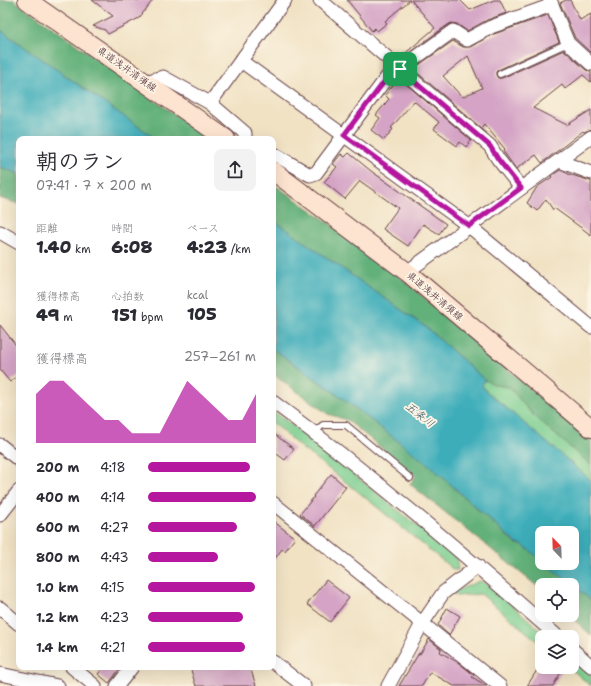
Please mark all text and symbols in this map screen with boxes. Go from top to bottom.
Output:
street label: 県道浅井清須線 [95,44,159,94]
pin [383,52,417,86]
icon: arrive [389,58,411,80]
text: 朝のラン [36,147,124,176]
button: share [214,149,256,191]
text: 07:41 · 7 × 200 m [36,177,152,194]
text: 距離 [36,221,58,236]
text: 時間 [111,221,133,236]
text: ペース [187,221,219,236]
text: 1.40 [36,236,71,258]
text: 6:08 [111,236,152,258]
text: 4:23 [187,236,227,258]
text: km [71,242,91,257]
text: /km [227,242,251,257]
street label: 県道浅井清須線 [404,269,466,323]
text: kcal [187,288,208,303]
text: 獲得標高 [36,289,80,304]
text: 心拍数 [111,289,144,304]
text: 105 [187,303,217,325]
text: 49 [36,304,59,326]
text: 151 [111,304,137,326]
text: m [59,310,73,325]
text: bpm [137,310,163,325]
text: 257–261 m [184,348,256,365]
text: 獲得標高 [36,350,88,367]
water label: 五条川 [402,399,438,431]
text: 200 m [36,459,79,476]
text: 4:18 [100,459,126,476]
text: 400 m [36,489,80,506]
text: 4:14 [100,489,125,506]
text: 600 m [36,519,80,536]
text: 4:27 [100,519,129,536]
north arrow [535,526,579,570]
map controls [535,526,579,674]
text: 800 m [36,549,80,566]
text: 4:43 [100,549,129,566]
button: locate [535,578,579,622]
text: 1.0 km [36,579,78,596]
text: 4:15 [100,579,124,596]
text: 1.2 km [36,609,79,626]
text: 4:23 [100,609,129,626]
button: layers [535,630,579,674]
text: 1.4 km [36,639,78,656]
text: 4:21 [100,639,125,656]

